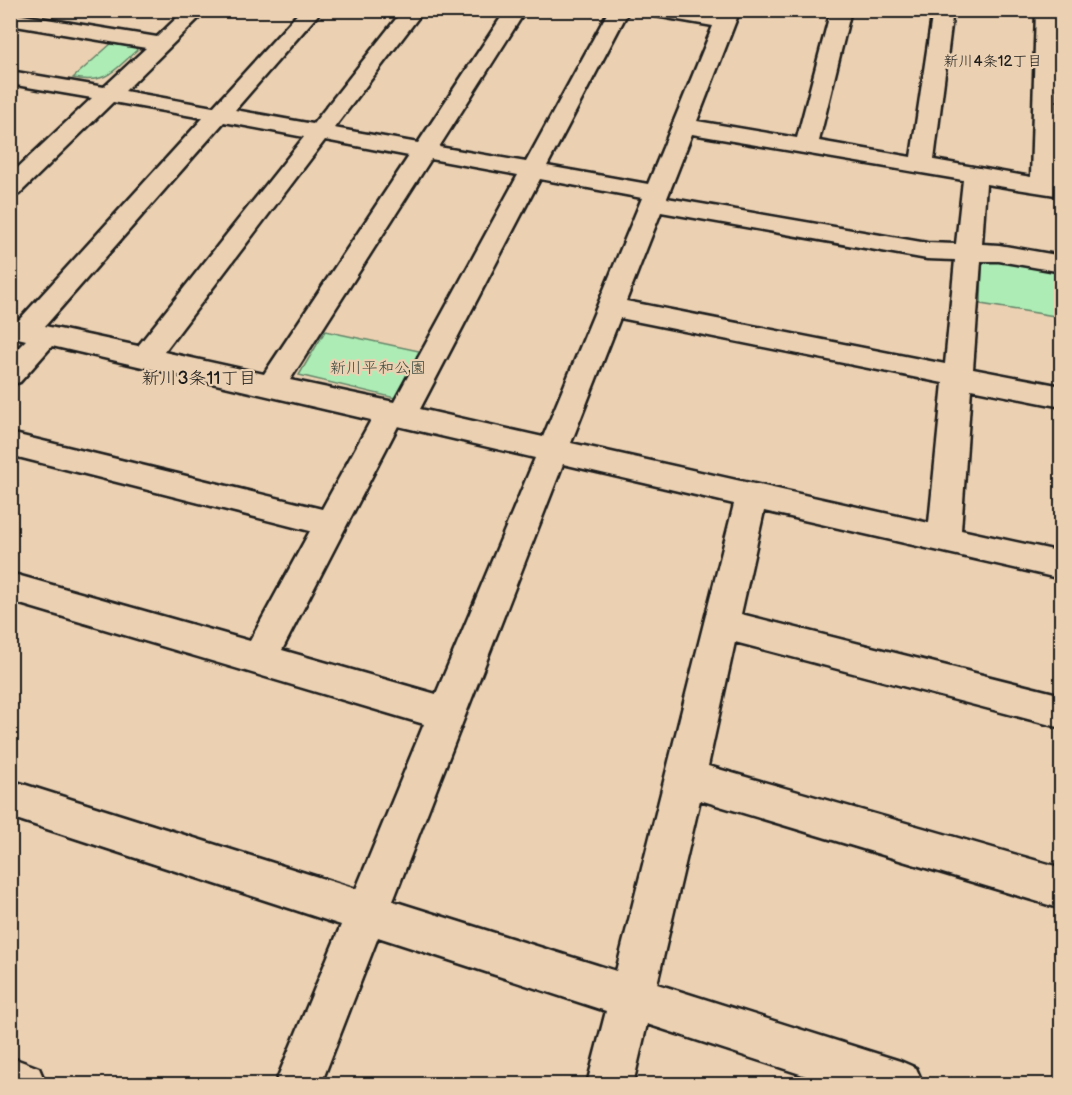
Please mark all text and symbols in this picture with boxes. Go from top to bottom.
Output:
district label: 新川4条12丁目 [944,52,1042,71]
park label: 新川平和公園 [330,359,426,378]
district label: 新川3条11丁目 [141,368,257,389]

